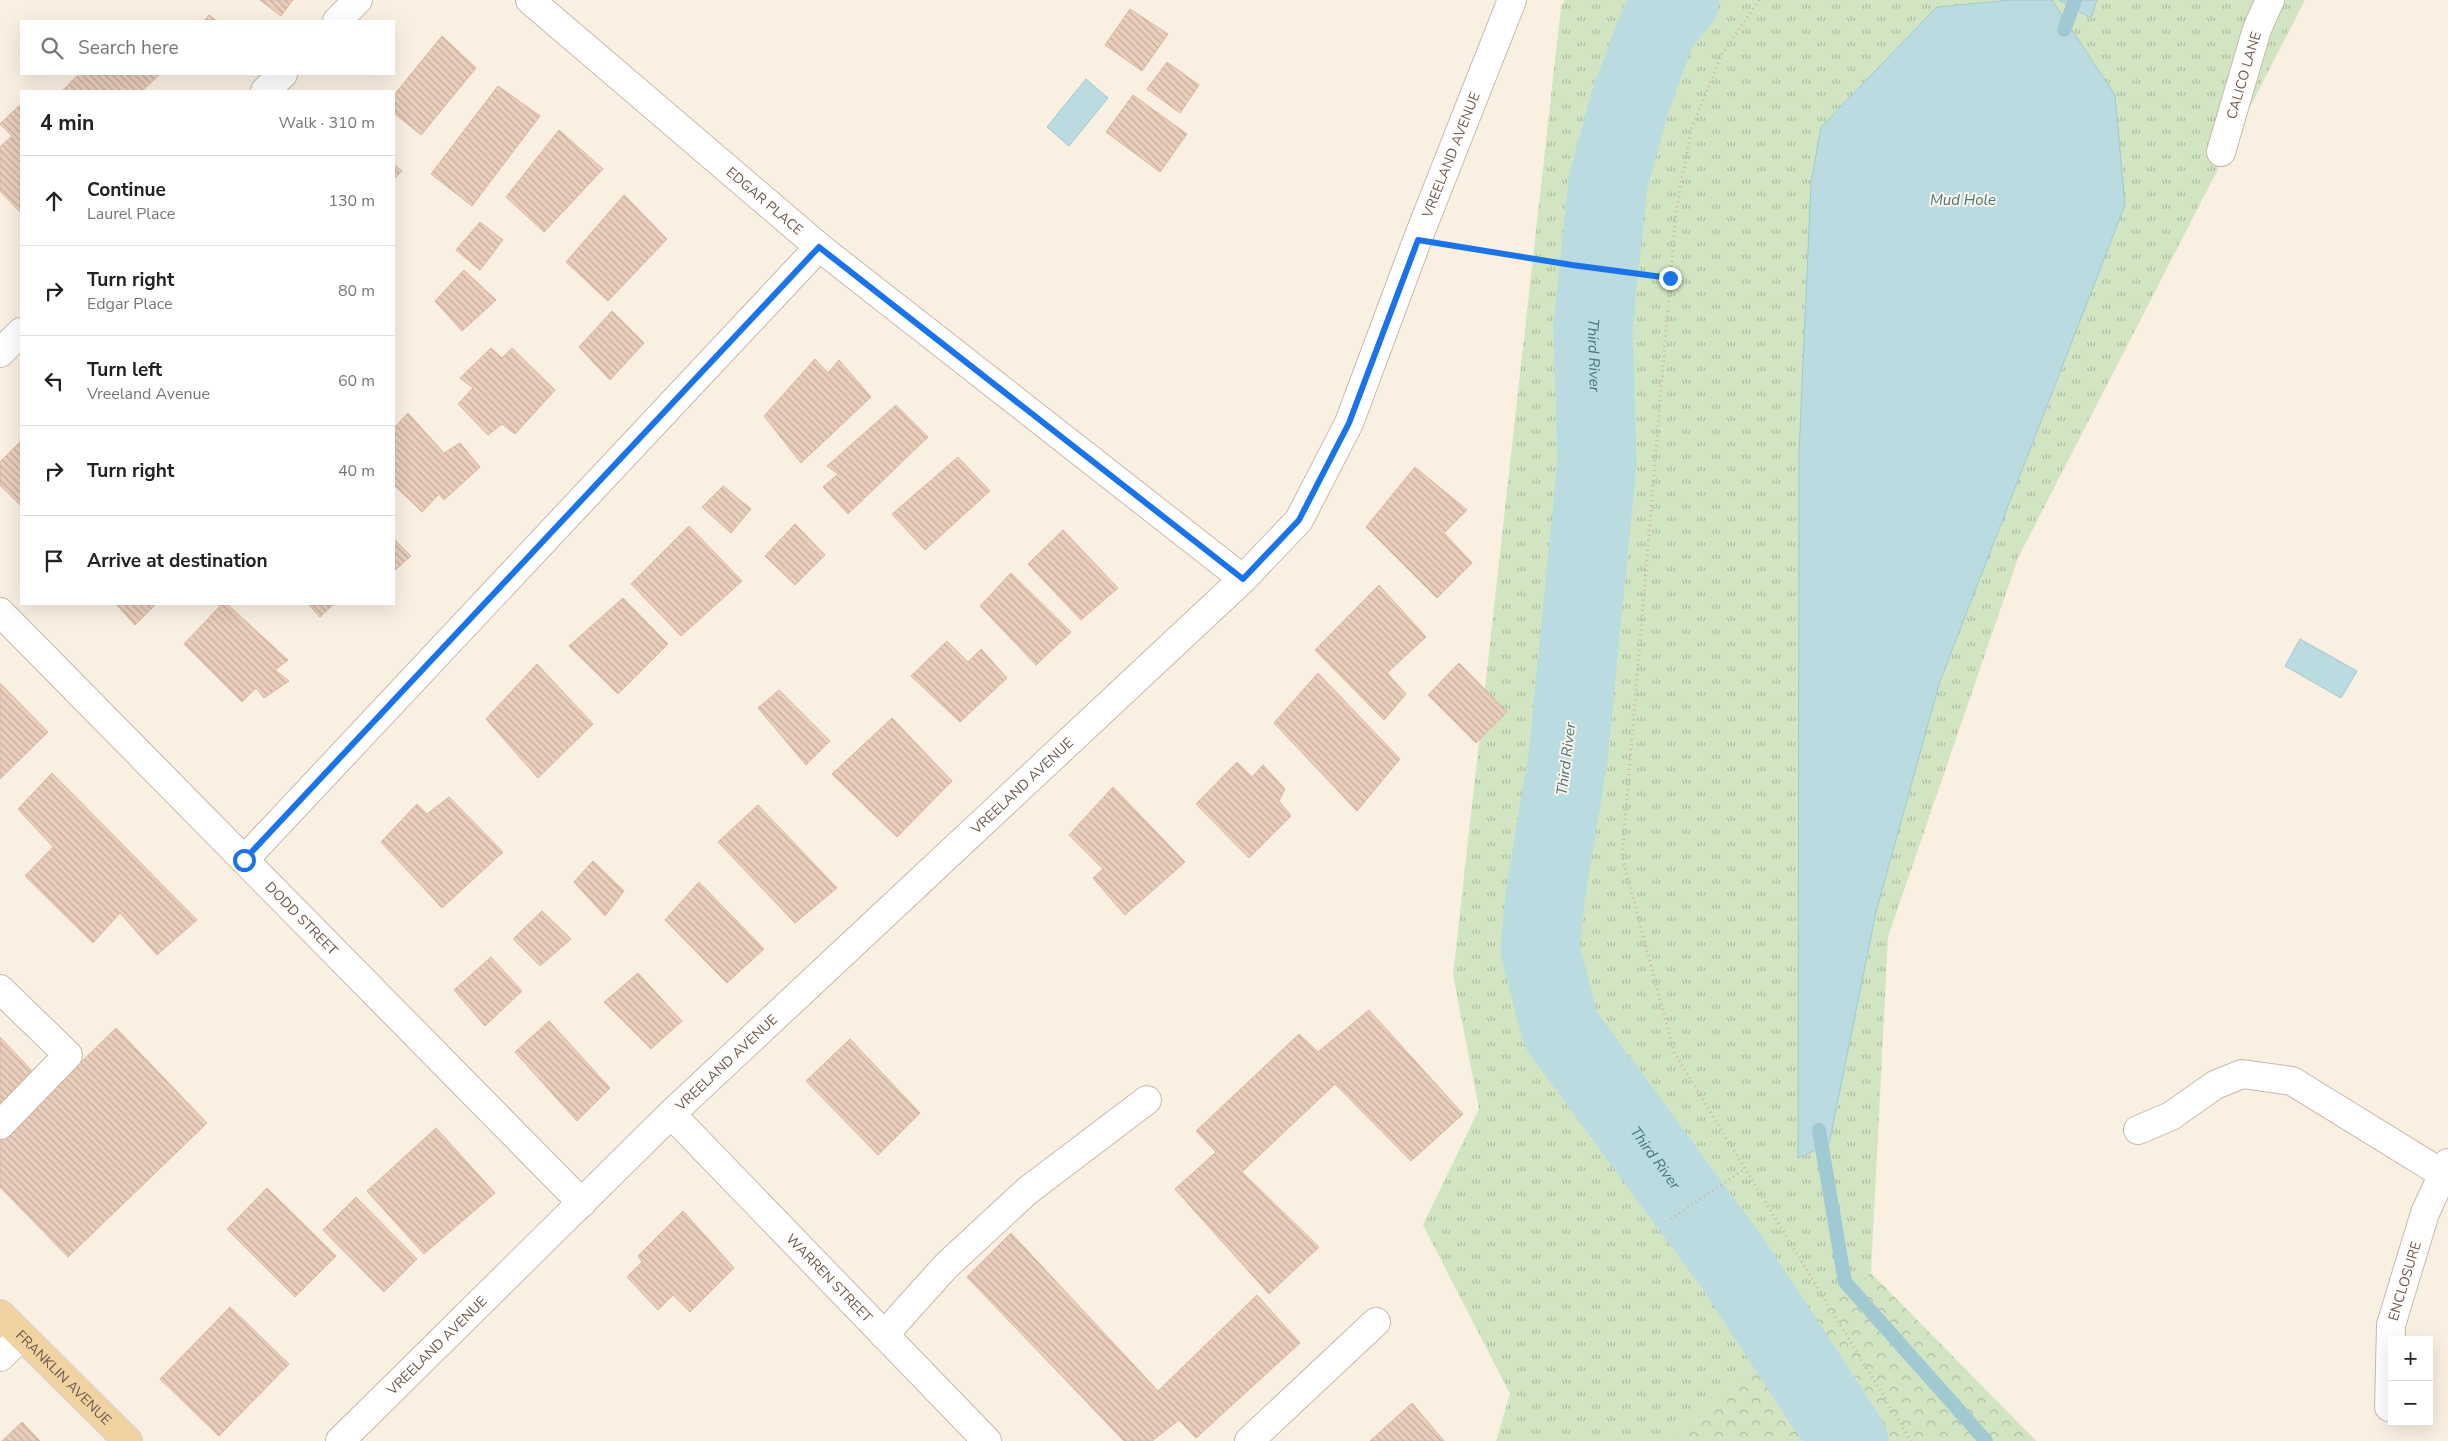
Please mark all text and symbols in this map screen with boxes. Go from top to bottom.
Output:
search box [20,20,395,75]
street label: CALICO LANE [2222,29,2266,121]
icon: search [38,34,66,62]
text: Search here [78,35,179,61]
street label: VREELAND AVENUE [1418,89,1485,221]
text: 4 min [40,109,94,137]
text: Walk · 310 m [279,112,375,134]
street label: EDGAR PLACE [722,163,807,239]
text: Continue [87,177,166,203]
icon: ahead [40,187,68,215]
text: 130 m [328,190,375,212]
water label: Mud Hole [1930,190,1996,210]
text: Laurel Place [87,203,175,225]
text: Turn right [87,267,174,293]
route end [1659,267,1682,290]
icon: right [40,277,68,305]
text: 80 m [338,280,375,302]
text: Edgar Place [87,293,172,315]
water label: Third River [1583,317,1605,393]
text: Turn left [87,357,162,383]
icon: left [40,367,68,395]
text: 60 m [338,370,375,392]
text: Vreeland Avenue [87,383,210,405]
icon: right [40,457,68,485]
text: Turn right [87,458,174,484]
text: 40 m [338,460,375,482]
icon: arrive [40,547,68,575]
text: Arrive at destination [87,548,268,574]
water label: Third River [1552,721,1580,797]
street label: VREELAND AVENUE [967,734,1078,839]
route start [233,849,256,872]
street label: DODD STREET [261,878,342,960]
street label: VREELAND AVENUE [671,1010,782,1116]
water label: Third River [1625,1122,1685,1194]
street label: WARREN STREET [782,1230,877,1327]
street label: ENCLOSURE [2384,1239,2426,1323]
street label: VREELAND AVENUE [382,1292,491,1400]
street label: FRANKLIN AVENUE [12,1326,115,1429]
map controls [2388,1336,2433,1426]
button: + [2388,1336,2433,1381]
button: − [2388,1381,2433,1426]

